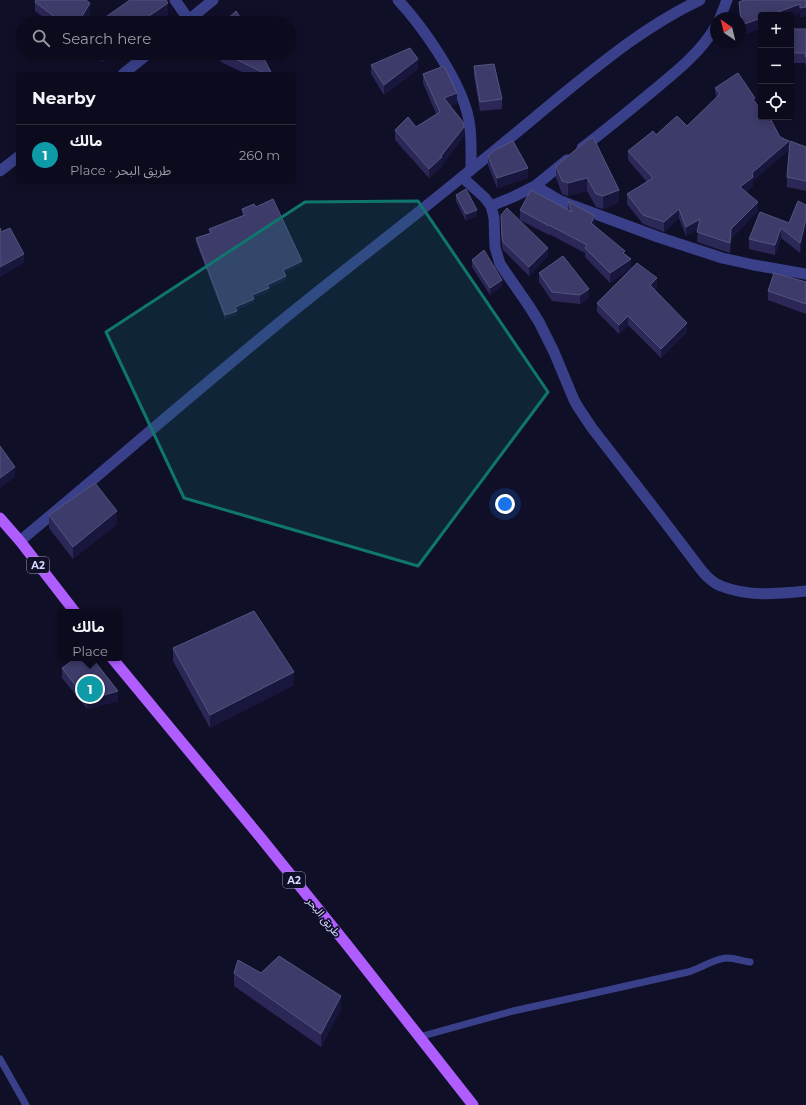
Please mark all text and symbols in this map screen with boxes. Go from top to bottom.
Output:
north arrow [710,12,746,48]
map controls [758,12,794,120]
button: + [758,12,794,48]
search box [16,16,296,60]
icon: search [30,27,52,49]
text: Search here [62,29,151,48]
button: − [758,48,794,84]
button: locate [758,84,794,120]
text: Nearby [32,88,96,108]
text: مالك [70,131,103,150]
text: 1 [42,147,48,163]
text: 260 m [239,147,280,163]
text: Place · طريق البحر [70,162,171,178]
your location [495,494,515,514]
road number: A2 [27,557,49,573]
popup [58,609,122,661]
text: مالك [72,617,105,636]
text: Place [72,643,108,659]
pin: 1 [77,674,103,704]
road number: A2 [283,872,305,888]
street label: طريق البحر [303,893,344,940]

